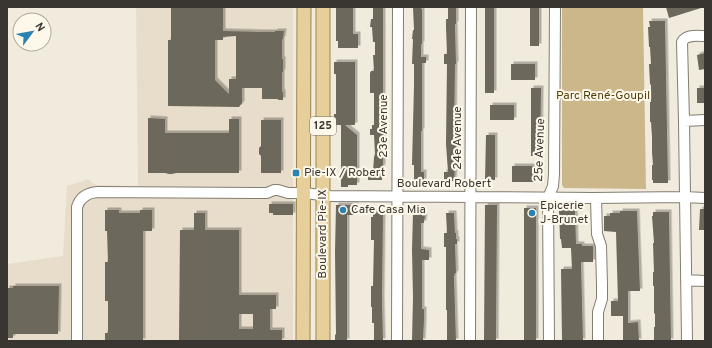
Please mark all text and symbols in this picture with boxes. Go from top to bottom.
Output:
north arrow [12,12,52,52]
text: N [32,20,48,34]
park label: Parc René-Goupil [556,88,650,104]
street label: 23e Avenue [376,94,392,158]
street label: 24e Avenue [450,106,466,170]
road number: 125 [310,117,336,135]
street label: 25e Avenue [531,118,549,182]
place label: Pie-IX / Robert [304,165,385,181]
marker: Pie-IX / Robert [291,168,301,178]
street label: Boulevard Robert [397,176,491,192]
street label: Boulevard Pie-IX [315,189,331,279]
place label: Epicerie J-Brunet [540,198,588,228]
place label: Cafe Casa Mia [351,202,426,218]
marker: Cafe Casa Mia [338,205,348,215]
marker: Epicerie J-Brunet [527,208,537,218]

